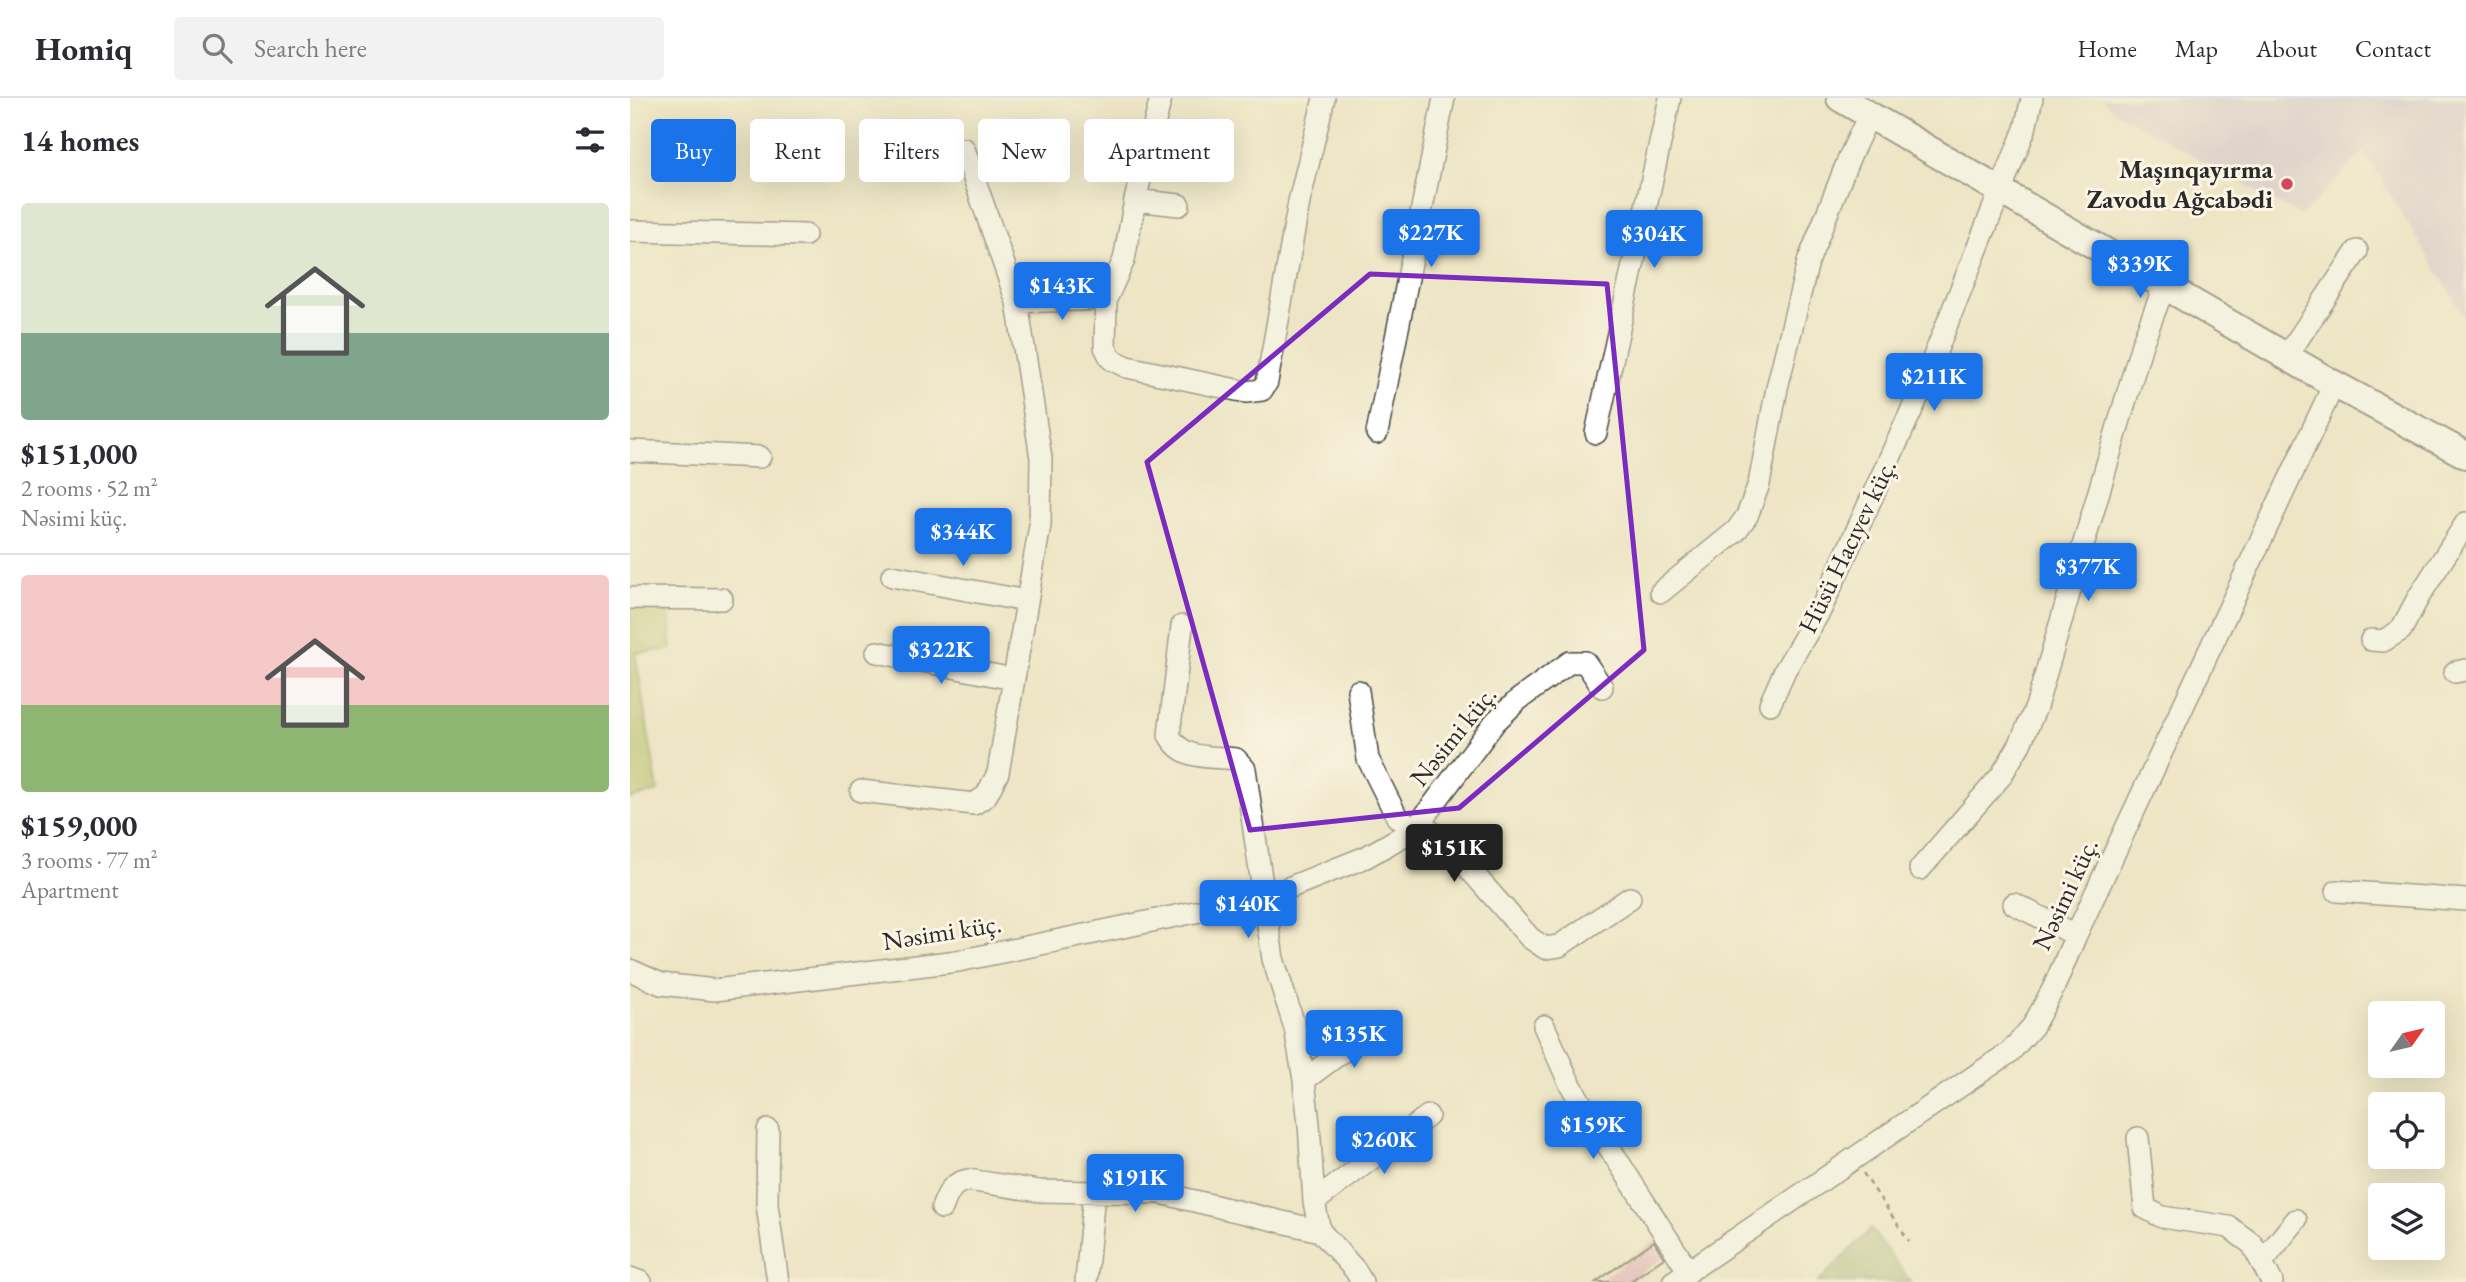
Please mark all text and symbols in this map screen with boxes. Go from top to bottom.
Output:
search box [174,17,664,80]
text: Homiq [35,27,132,70]
icon: search [198,29,236,67]
text: Search here [254,31,367,65]
text: Home [2077,33,2137,64]
text: Map [2175,33,2218,64]
text: About [2256,33,2317,64]
text: Contact [2355,33,2431,64]
chip: Buy [651,119,736,182]
chip: Rent [750,119,845,182]
chip: Filters [859,119,964,182]
chip: New [978,119,1070,182]
chip: Apartment [1084,119,1234,182]
text: 14 homes [21,121,139,160]
icon: filters [571,121,609,159]
place label: Maşınqayırma Zavodu Ağcabədi [2087,152,2274,216]
marker: Maşınqayırma Zavodu Ağcabədi [2279,176,2295,192]
pin: $227K [1382,209,1480,269]
pin: $304K [1605,211,1703,270]
text: $227K [1399,217,1463,247]
text: $304K [1622,218,1686,248]
pin: $339K [2091,240,2189,300]
icon: home [252,248,378,374]
text: $339K [2108,248,2172,278]
pin: $143K [1013,262,1111,322]
text: $143K [1030,270,1094,300]
pin: $211K [1885,354,1983,413]
text: $211K [1902,361,1966,391]
text: $151,000 [21,434,137,473]
street label: Hüsü Hacıyev küç. [1790,453,1904,639]
text: 2 rooms · 52 m² [21,473,158,503]
text: Nəsimi küç. [21,503,127,533]
pin: $344K [914,508,1012,568]
text: $344K [931,516,995,546]
pin: $377K [2039,544,2137,603]
text: $377K [2056,551,2120,581]
icon: home [252,620,378,746]
pin: $322K [892,626,990,686]
text: $322K [909,634,973,664]
street label: Nəsimi küç. [1402,679,1504,793]
text: $159,000 [21,806,137,845]
pin: $151K [1405,824,1503,884]
text: $151K [1422,832,1486,862]
street label: Nəsimi küç. [2024,832,2106,956]
text: 3 rooms · 77 m² [21,845,158,875]
text: Apartment [21,875,119,905]
pin: $140K [1199,880,1297,940]
text: $140K [1216,888,1280,918]
street label: Nəsimi küç. [880,906,1004,958]
north arrow [2368,1001,2445,1078]
map controls [2368,1001,2445,1260]
pin: $135K [1305,1010,1403,1070]
text: $135K [1322,1018,1386,1048]
button: locate [2368,1092,2445,1169]
pin: $159K [1544,1102,1642,1161]
text: $159K [1561,1109,1625,1139]
pin: $260K [1335,1116,1433,1176]
text: $260K [1352,1124,1416,1154]
pin: $191K [1086,1154,1184,1214]
text: $191K [1103,1162,1167,1192]
button: layers [2368,1183,2445,1260]

